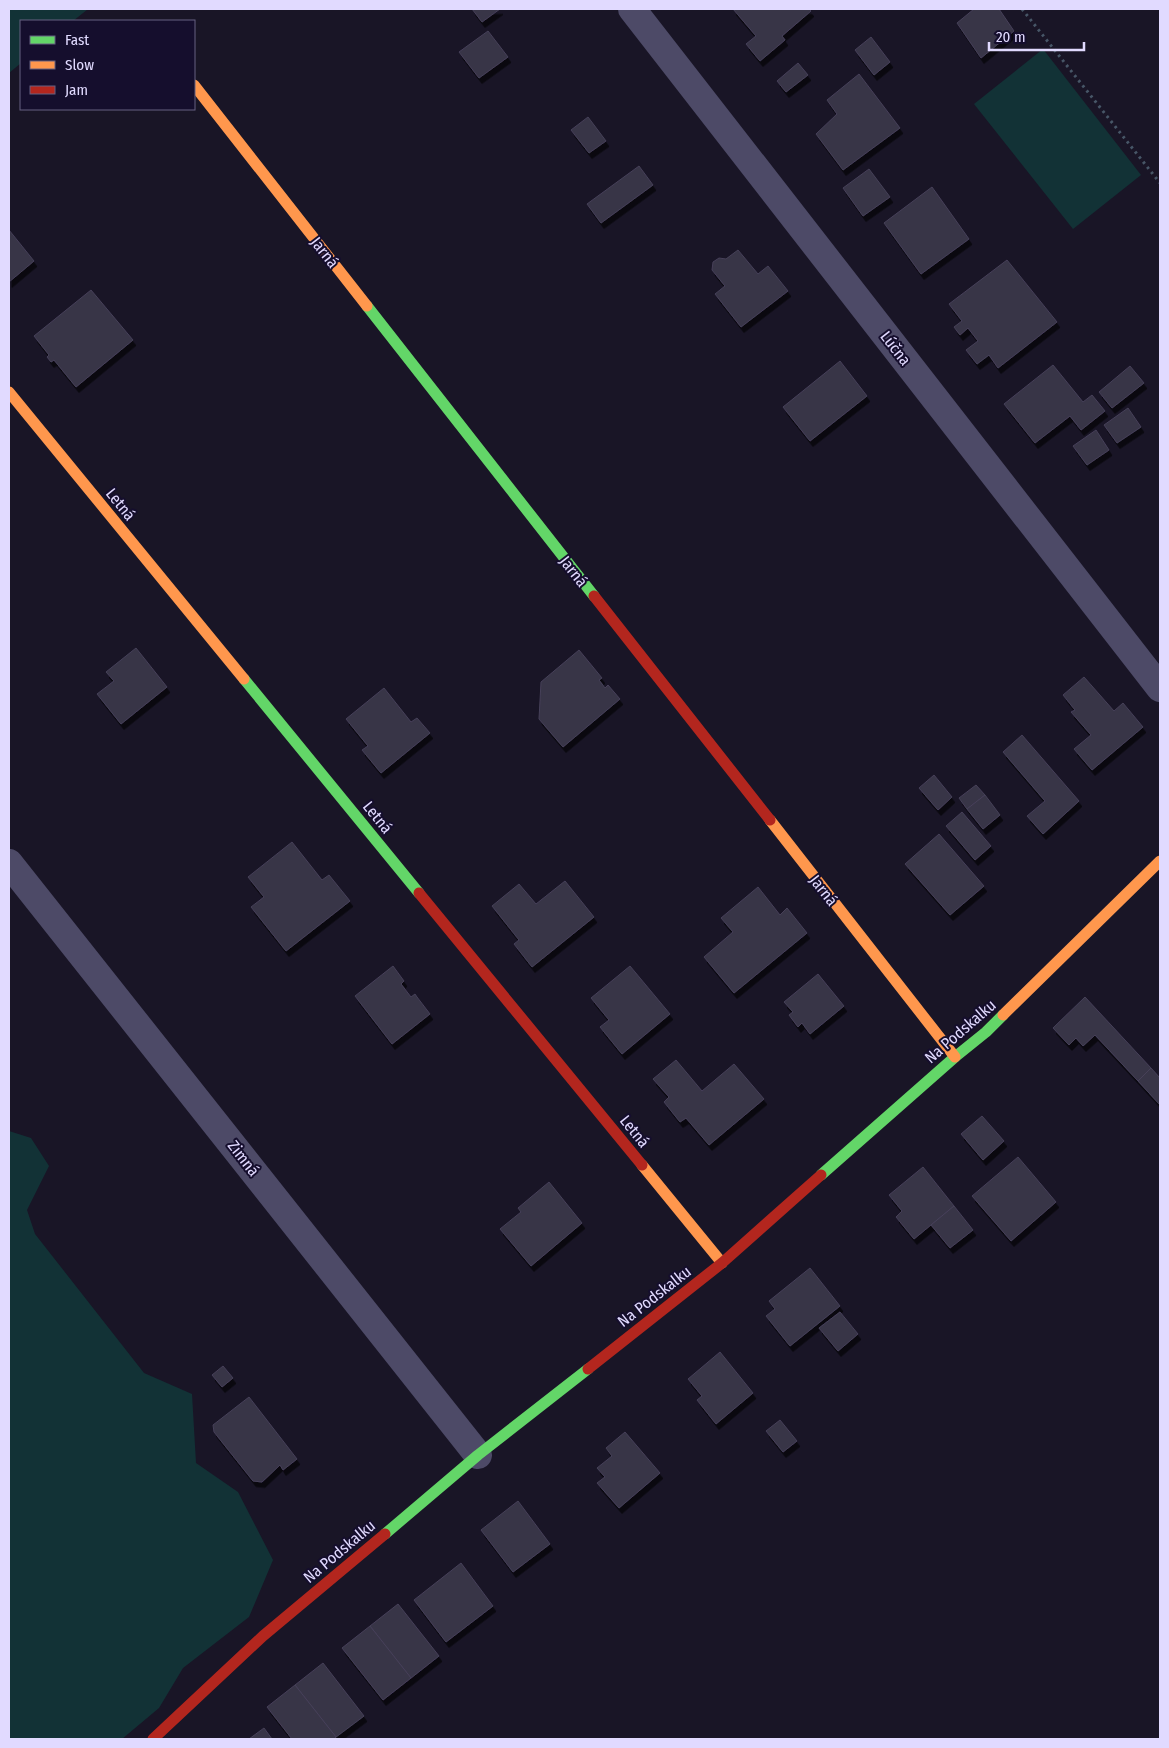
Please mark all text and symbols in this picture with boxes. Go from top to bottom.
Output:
legend [20,20,195,110]
scale bar [989,20,1084,52]
text: 20 m [996,28,1026,46]
text: Fast [65,31,89,49]
text: Slow [65,56,94,74]
text: Jam [65,81,88,99]
street label: Jarná [307,233,343,272]
street label: Lúčna [876,327,915,369]
street label: Letná [102,484,139,524]
street label: Jarná [556,552,592,591]
street label: Letná [359,797,396,837]
street label: Jarná [806,871,842,910]
street label: Na Podskalku [921,995,1000,1067]
street label: Letná [616,1111,653,1151]
street label: Zimná [224,1137,264,1180]
street label: Na Podskalku [614,1262,695,1331]
street label: Na Podskalku [300,1516,379,1587]

